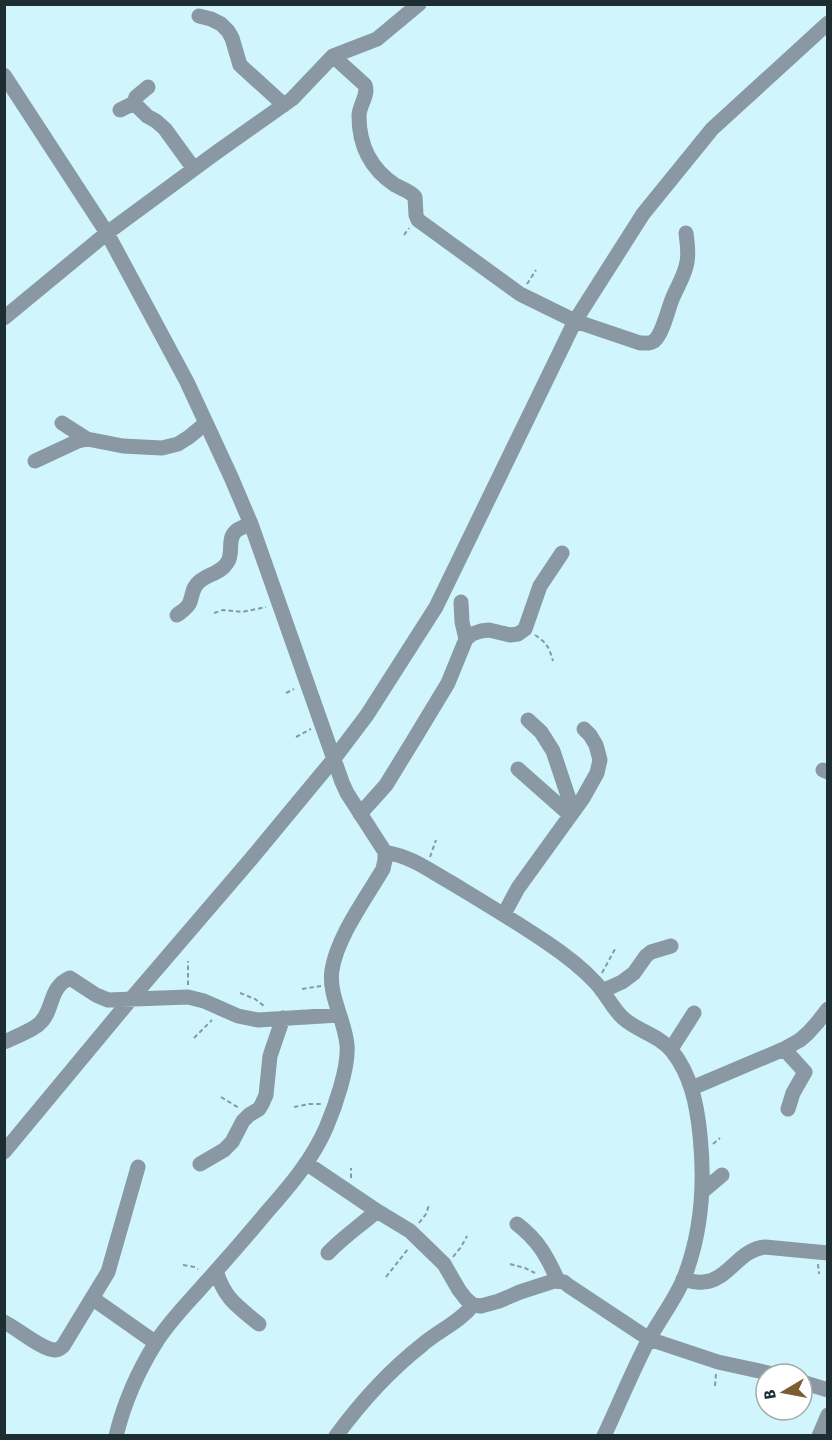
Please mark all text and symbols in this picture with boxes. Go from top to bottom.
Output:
north arrow [754,1362,814,1422]
text: B [760,1388,780,1401]

